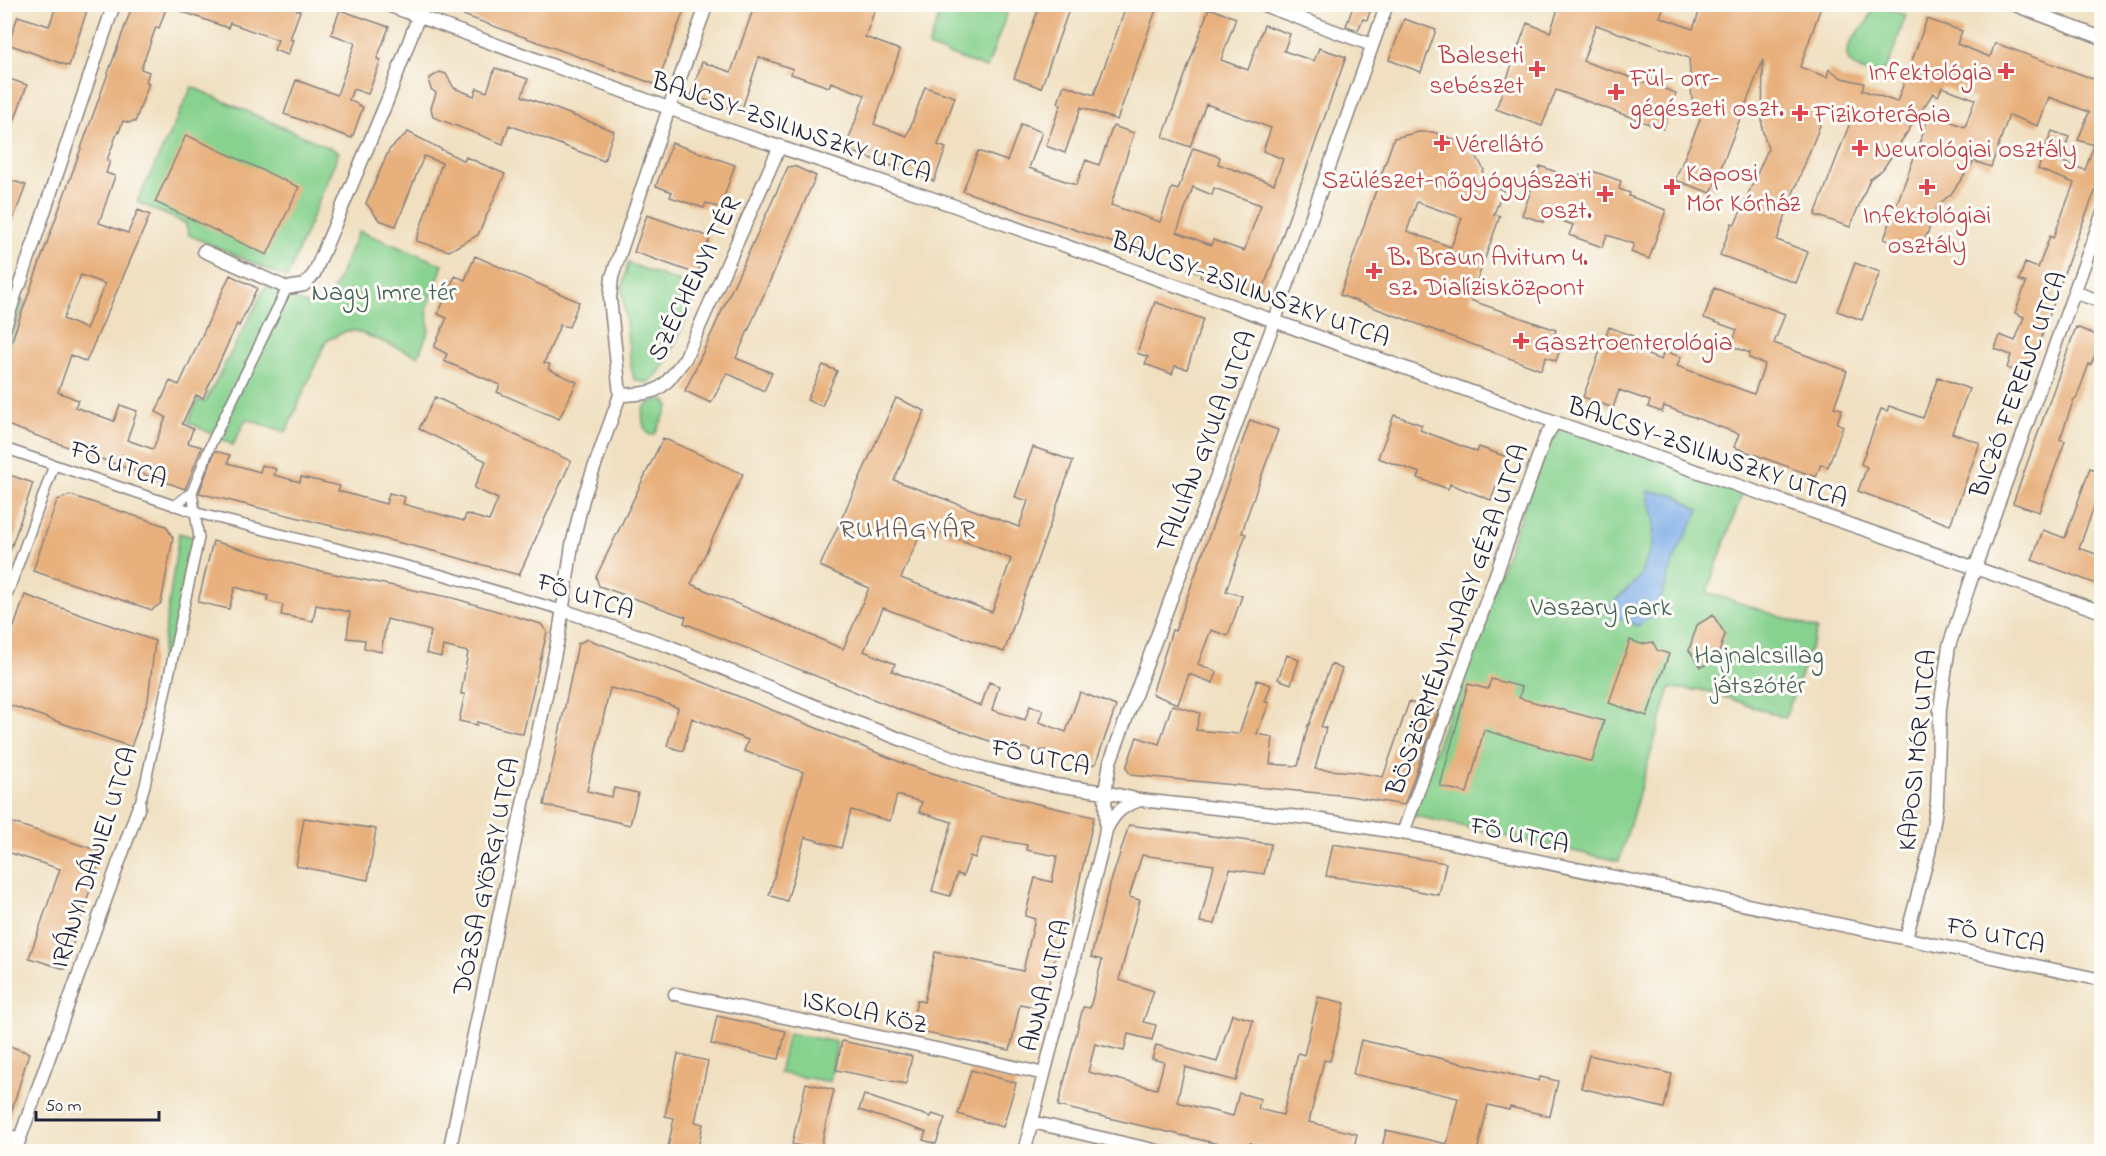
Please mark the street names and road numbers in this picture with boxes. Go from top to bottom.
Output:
street label: BAJCSY-ZSILINSZKY UTCA [645,63,936,195]
street label: SZÉCHENYI TÉR [639,190,752,368]
street label: BAJCSY-ZSILINSZKY UTCA [1104,222,1395,359]
street label: BICZÓ FERENC UTCA [1961,267,2078,504]
street label: TALLIÁN GYULA UTCA [1148,326,1268,558]
street label: BAJCSY-ZSILINSZKY UTCA [1561,388,1852,520]
street label: FŐ UTCA [64,431,171,500]
street label: BÖSZÖRMÉNYI-NAGY GÉZA UTCA [1377,439,1540,802]
street label: FŐ UTCA [531,564,638,631]
street label: KAPOSI MÓR UTCA [1890,648,1948,853]
street label: FŐ UTCA [987,730,1093,788]
street label: IRÁNYI DÁNIEL UTCA [42,742,150,974]
street label: DÓZSA GYÖRGY UTCA [444,754,532,1000]
street label: FŐ UTCA [1466,808,1572,866]
street label: FŐ UTCA [1942,908,2048,966]
street label: ANNA UTCA [1011,916,1083,1056]
street label: ISKOLA KÖZ [798,982,931,1046]

